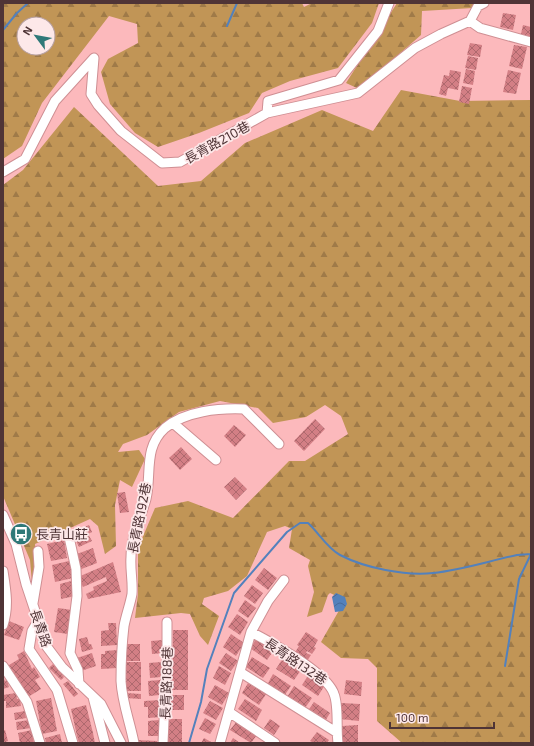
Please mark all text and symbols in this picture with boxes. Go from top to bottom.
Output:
north arrow [16,16,56,56]
text: N [19,24,35,37]
street label: 長青路210巷 [181,117,253,167]
street label: 長青路192巷 [124,481,154,555]
bus stop icon: 長青山莊 [8,521,34,547]
place label: 長青山莊 [36,526,88,542]
street label: 長青路 [27,607,55,649]
street label: 長青路132巷 [262,634,330,688]
street label: 長青路188巷 [157,646,175,720]
scale bar [390,704,494,730]
text: 100 m [396,710,428,724]

